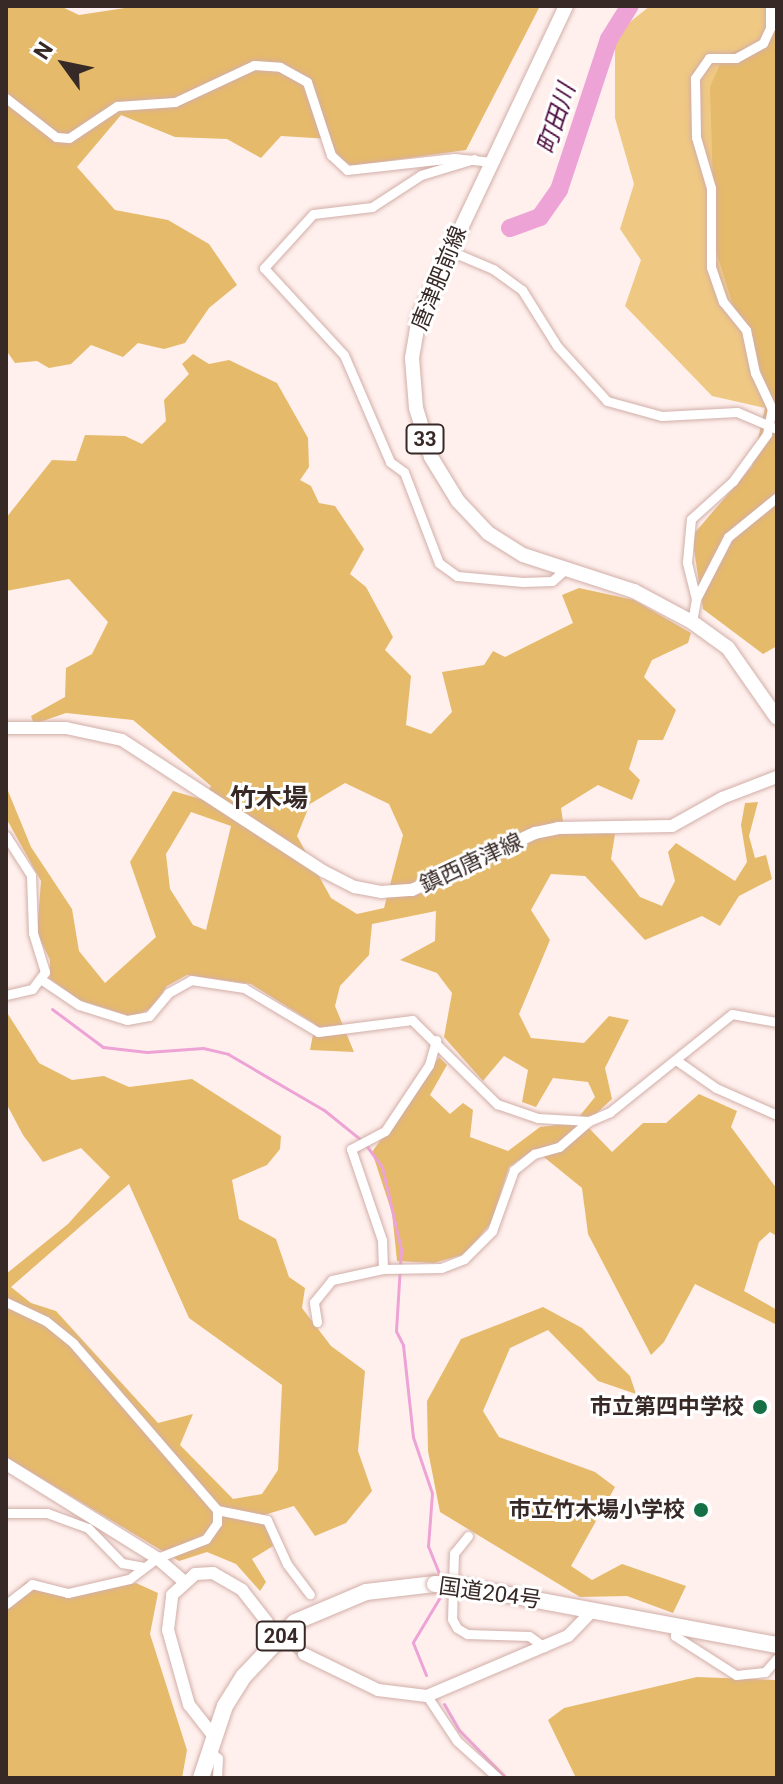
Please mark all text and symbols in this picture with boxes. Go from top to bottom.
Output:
north arrow [24,24,104,104]
text: N [29,37,58,64]
water label: 町田川 [532,80,582,158]
street label: 唐津肥前線 [406,222,472,334]
road number: 33 [405,423,445,455]
district label: 竹木場 [230,783,308,815]
street label: 鎮西唐津線 [416,828,526,898]
place label: 市立第四中学校 [590,1394,744,1420]
marker: 市立第四中学校 [751,1398,769,1416]
place label: 市立竹木場小学校 [509,1497,685,1523]
marker: 市立竹木場小学校 [692,1501,710,1519]
street label: 国道204号 [437,1573,543,1613]
road number: 204 [255,1620,307,1652]

